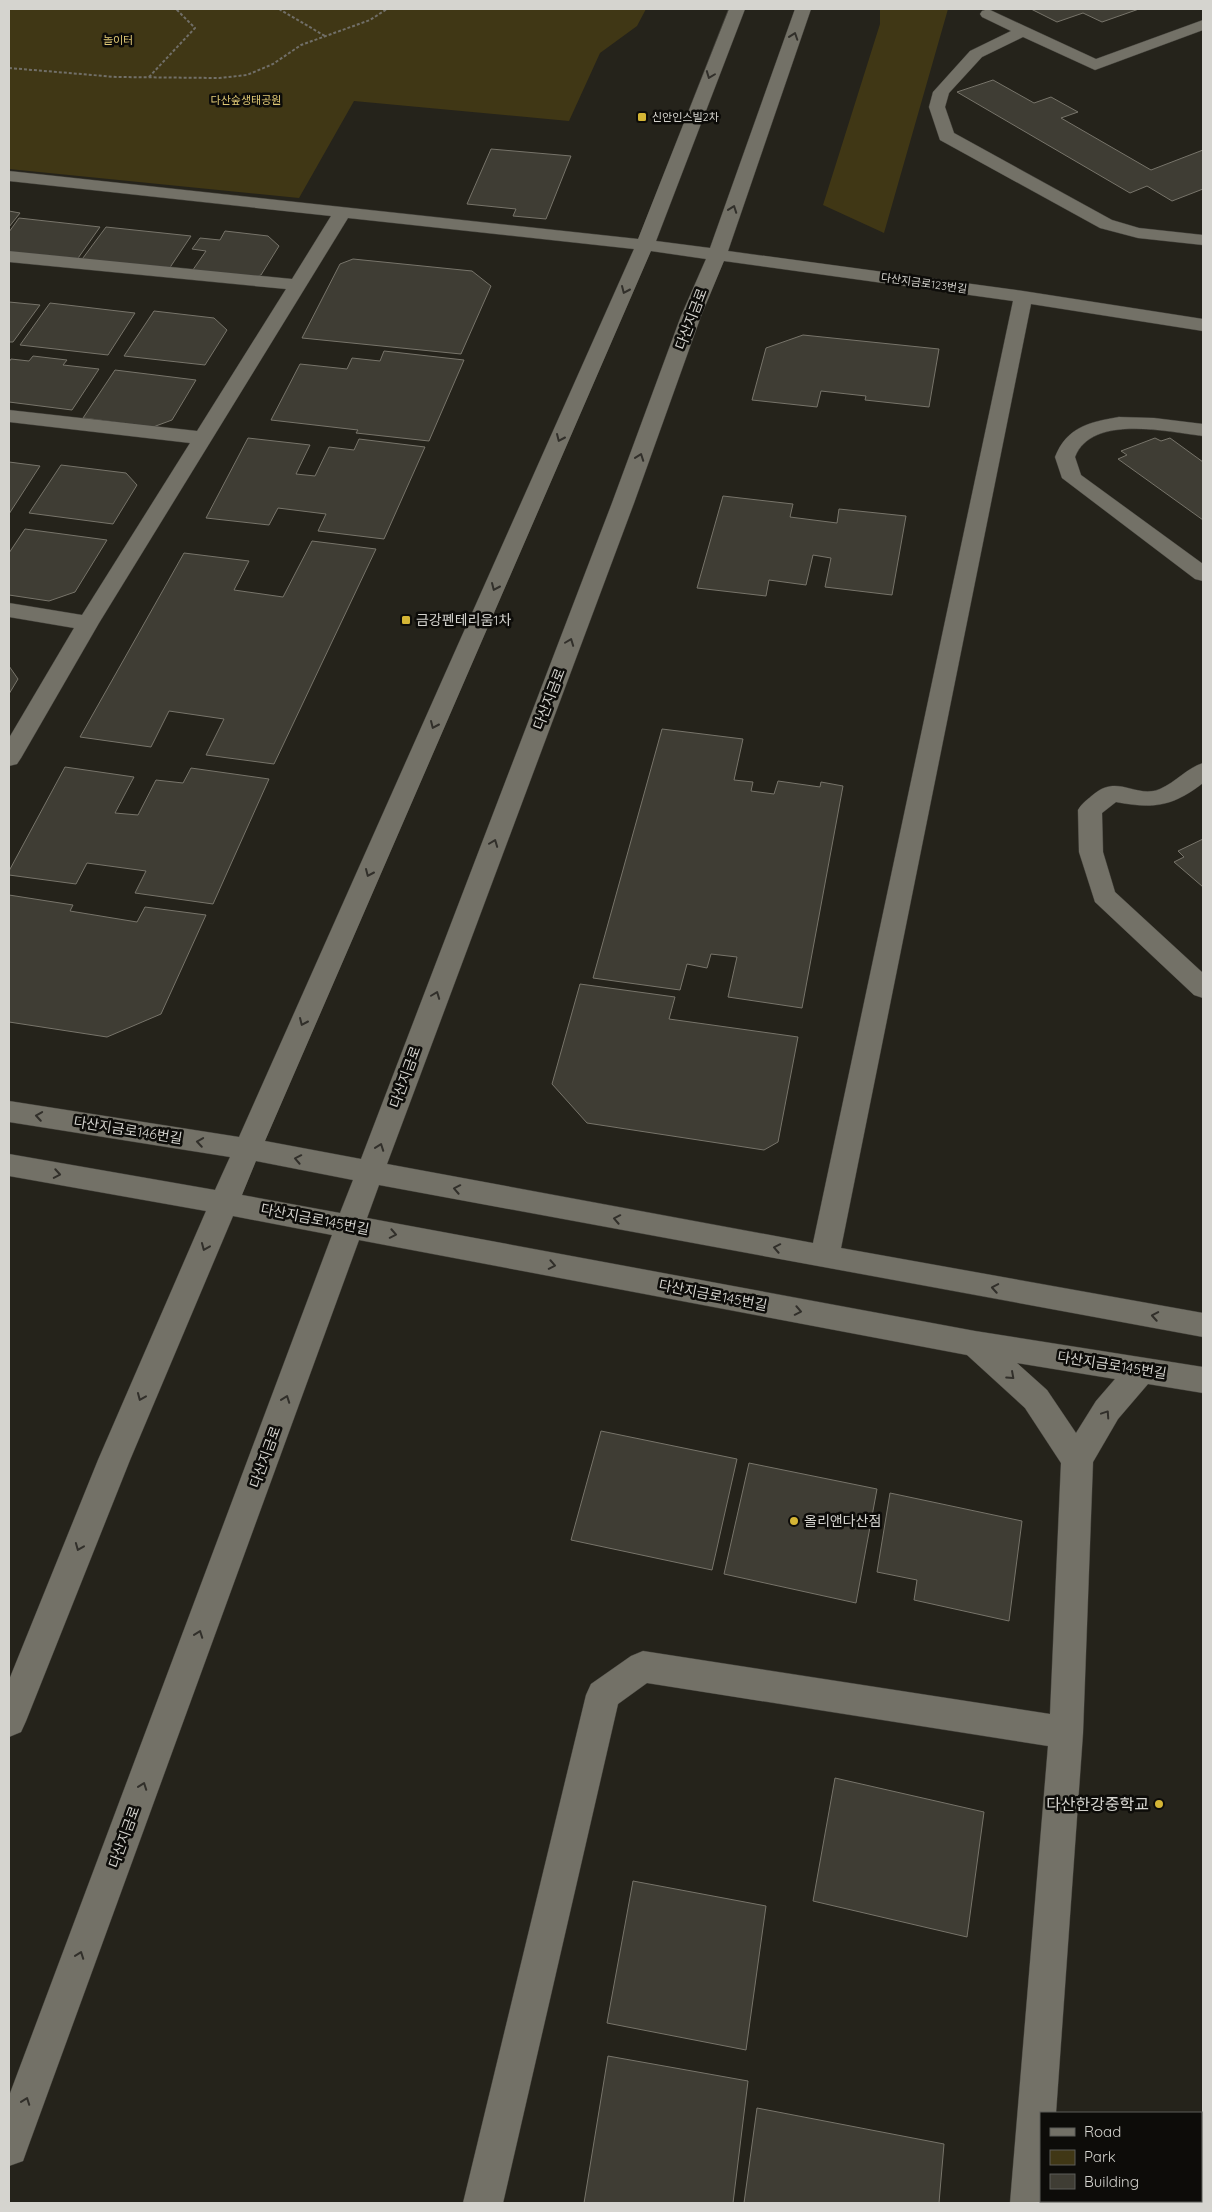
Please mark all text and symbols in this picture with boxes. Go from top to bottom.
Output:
one-way arrow [788,32,798,41]
park label: 놀이터 [103,33,133,47]
one-way arrow [706,70,717,79]
park label: 다산숲생태공원 [211,93,281,107]
place label: 신안인스빌2차 [652,110,719,124]
marker: 신안인스빌2차 [636,111,648,123]
one-way arrow [727,205,737,214]
street label: 다산지금로123번길 [880,270,968,296]
one-way arrow [621,285,632,294]
street label: 다산지금로 [671,286,711,352]
one-way arrow [555,433,566,442]
one-way arrow [634,453,644,462]
one-way arrow [490,582,501,591]
place label: 금강펜테리움1차 [416,611,511,629]
marker: 금강펜테리움1차 [400,614,412,626]
one-way arrow [564,638,574,647]
street label: 다산지금로 [529,666,569,732]
one-way arrow [430,720,441,729]
one-way arrow [488,839,498,848]
one-way arrow [364,868,375,877]
one-way arrow [430,991,440,1000]
one-way arrow [299,1017,310,1026]
street label: 다산지금로 [386,1044,425,1110]
one-way arrow [35,1112,44,1122]
street label: 다산지금로146번길 [72,1113,184,1147]
one-way arrow [195,1137,204,1147]
one-way arrow [374,1143,384,1152]
one-way arrow [293,1154,302,1164]
one-way arrow [52,1168,61,1178]
one-way arrow [453,1184,462,1194]
street label: 다산지금로145번길 [259,1200,371,1238]
one-way arrow [613,1214,621,1224]
one-way arrow [388,1228,397,1239]
one-way arrow [201,1242,212,1251]
one-way arrow [772,1244,781,1254]
one-way arrow [548,1259,557,1269]
street label: 다산지금로145번길 [657,1276,769,1314]
one-way arrow [991,1283,1000,1293]
one-way arrow [794,1305,803,1315]
one-way arrow [1151,1312,1160,1322]
street label: 다산지금로145번길 [1056,1347,1168,1383]
one-way arrow [1005,1370,1014,1379]
one-way arrow [137,1392,148,1401]
one-way arrow [280,1396,290,1404]
one-way arrow [1100,1410,1109,1419]
street label: 다산지금로 [246,1424,285,1490]
place label: 올리앤다산점 [804,1512,881,1530]
marker: 올리앤다산점 [788,1515,800,1527]
one-way arrow [75,1542,85,1551]
one-way arrow [193,1630,203,1638]
one-way arrow [137,1782,147,1791]
place label: 다산한강중학교 [1046,1794,1149,1814]
marker: 다산한강중학교 [1153,1798,1165,1810]
street label: 다산지금로 [105,1804,144,1870]
one-way arrow [74,1951,84,1959]
one-way arrow [20,2097,30,2106]
legend [1040,2112,1202,2202]
text: Road [1084,2122,1121,2141]
text: Park [1084,2147,1116,2166]
text: Building [1084,2172,1139,2191]

